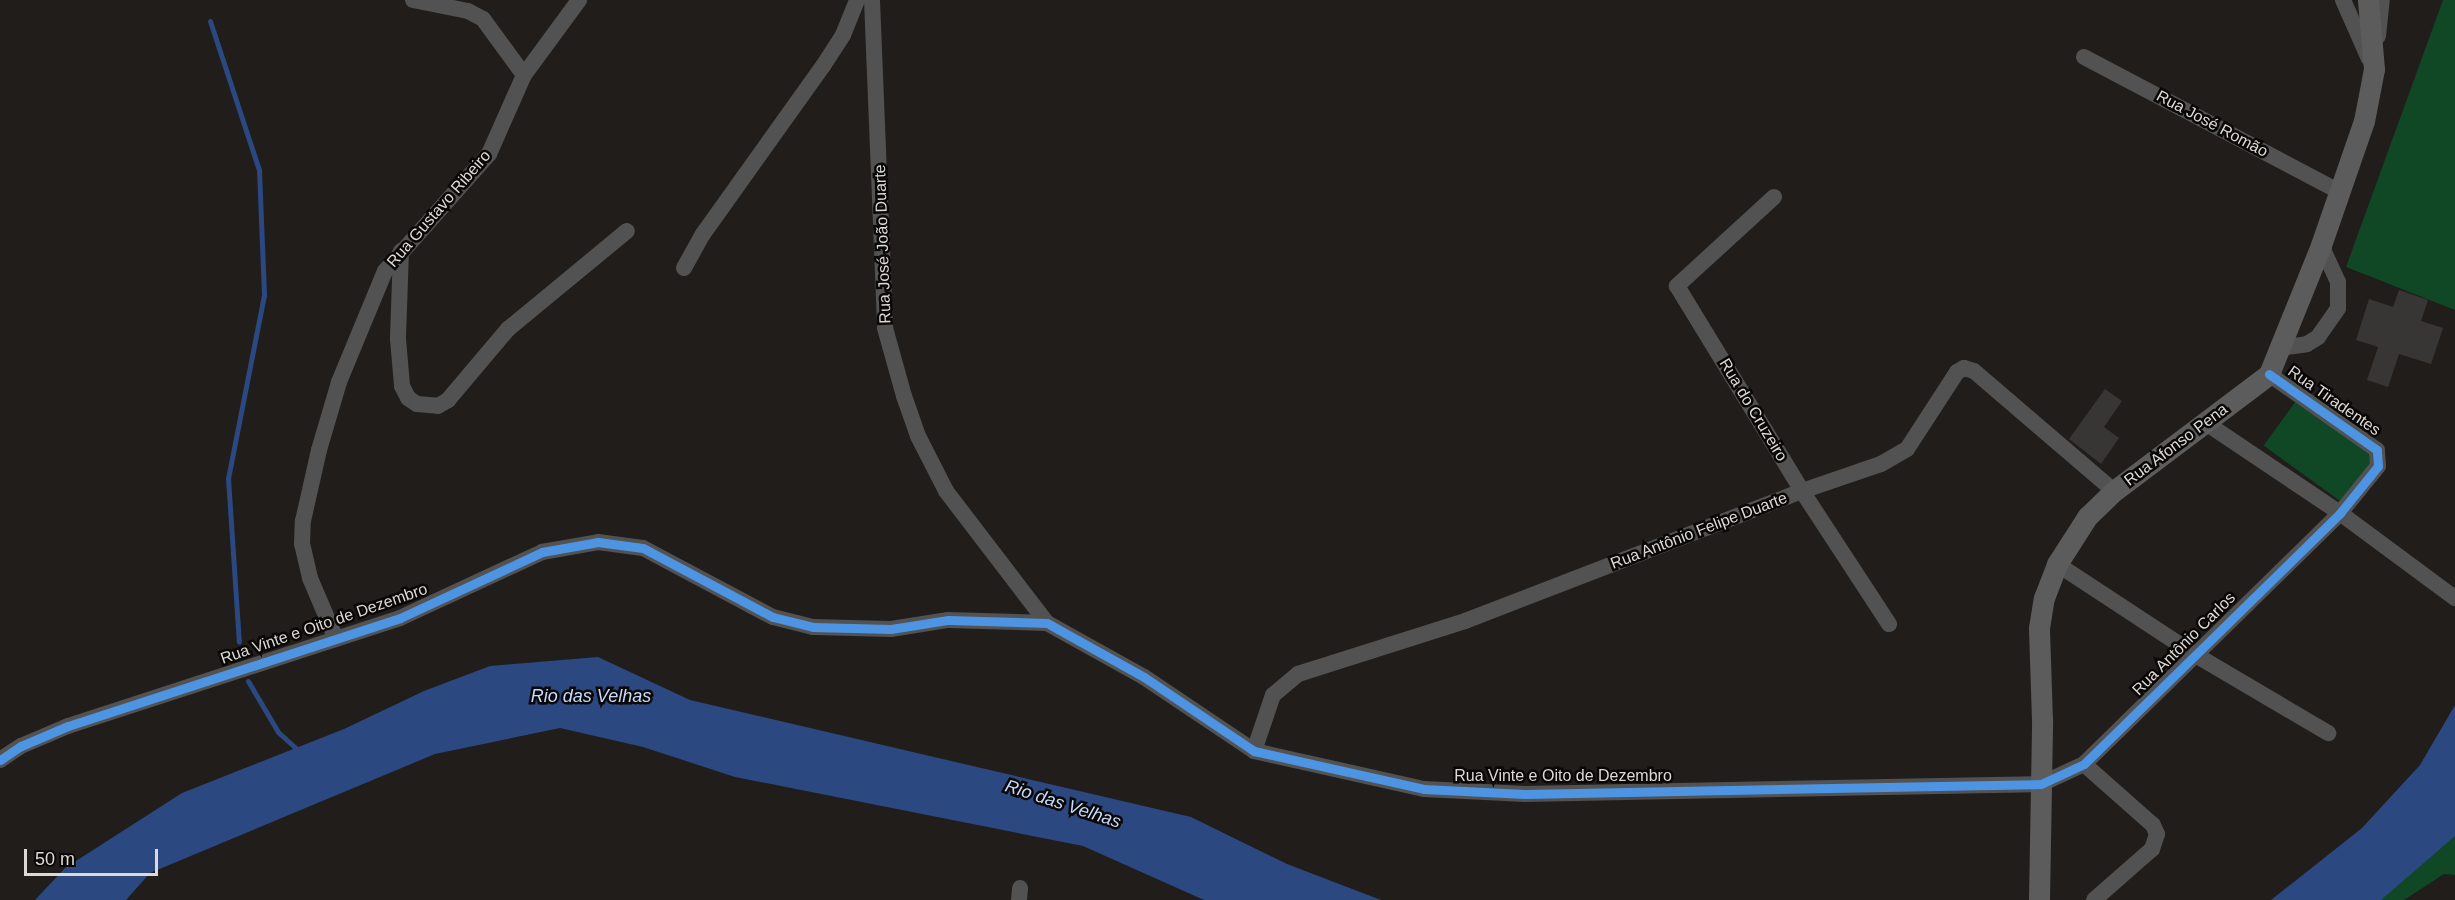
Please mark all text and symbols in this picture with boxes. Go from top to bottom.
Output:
street label: Rua José Romão [2153,87,2271,161]
street label: Rua Gustavo Ribeiro [383,147,495,271]
street label: Rua José João Duarte [871,164,895,324]
street label: Rua do Cruzeiro [1715,355,1791,465]
street label: Rua Tiradentes [2284,362,2384,440]
street label: Rua Afonso Pena [2120,400,2232,490]
street label: Rua Antônio Felipe Duarte [1608,488,1790,574]
street label: Rua Vinte e Oito de Dezembro [218,580,430,668]
street label: Rua Antônio Carlos [2128,588,2240,700]
water label: Rio das Velhas [531,685,651,707]
street label: Rua Vinte e Oito de Dezembro [1454,766,1672,786]
water label: Rio das Velhas [1002,775,1124,833]
scale bar [27,837,160,875]
text: 50 m [35,849,75,869]

